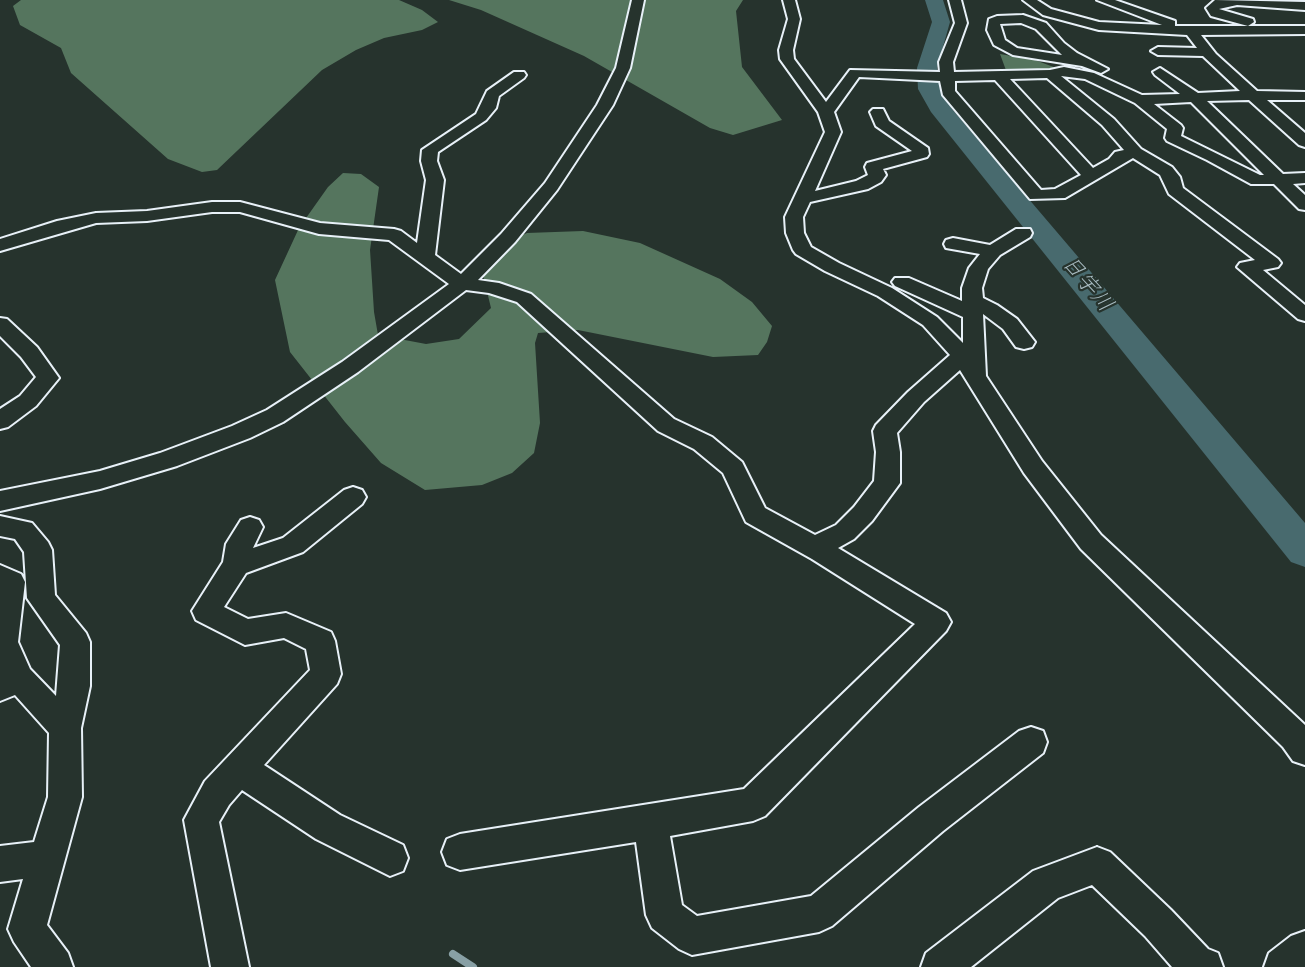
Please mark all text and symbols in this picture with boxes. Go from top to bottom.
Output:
water label: 日宇川 [1054,252,1116,320]

